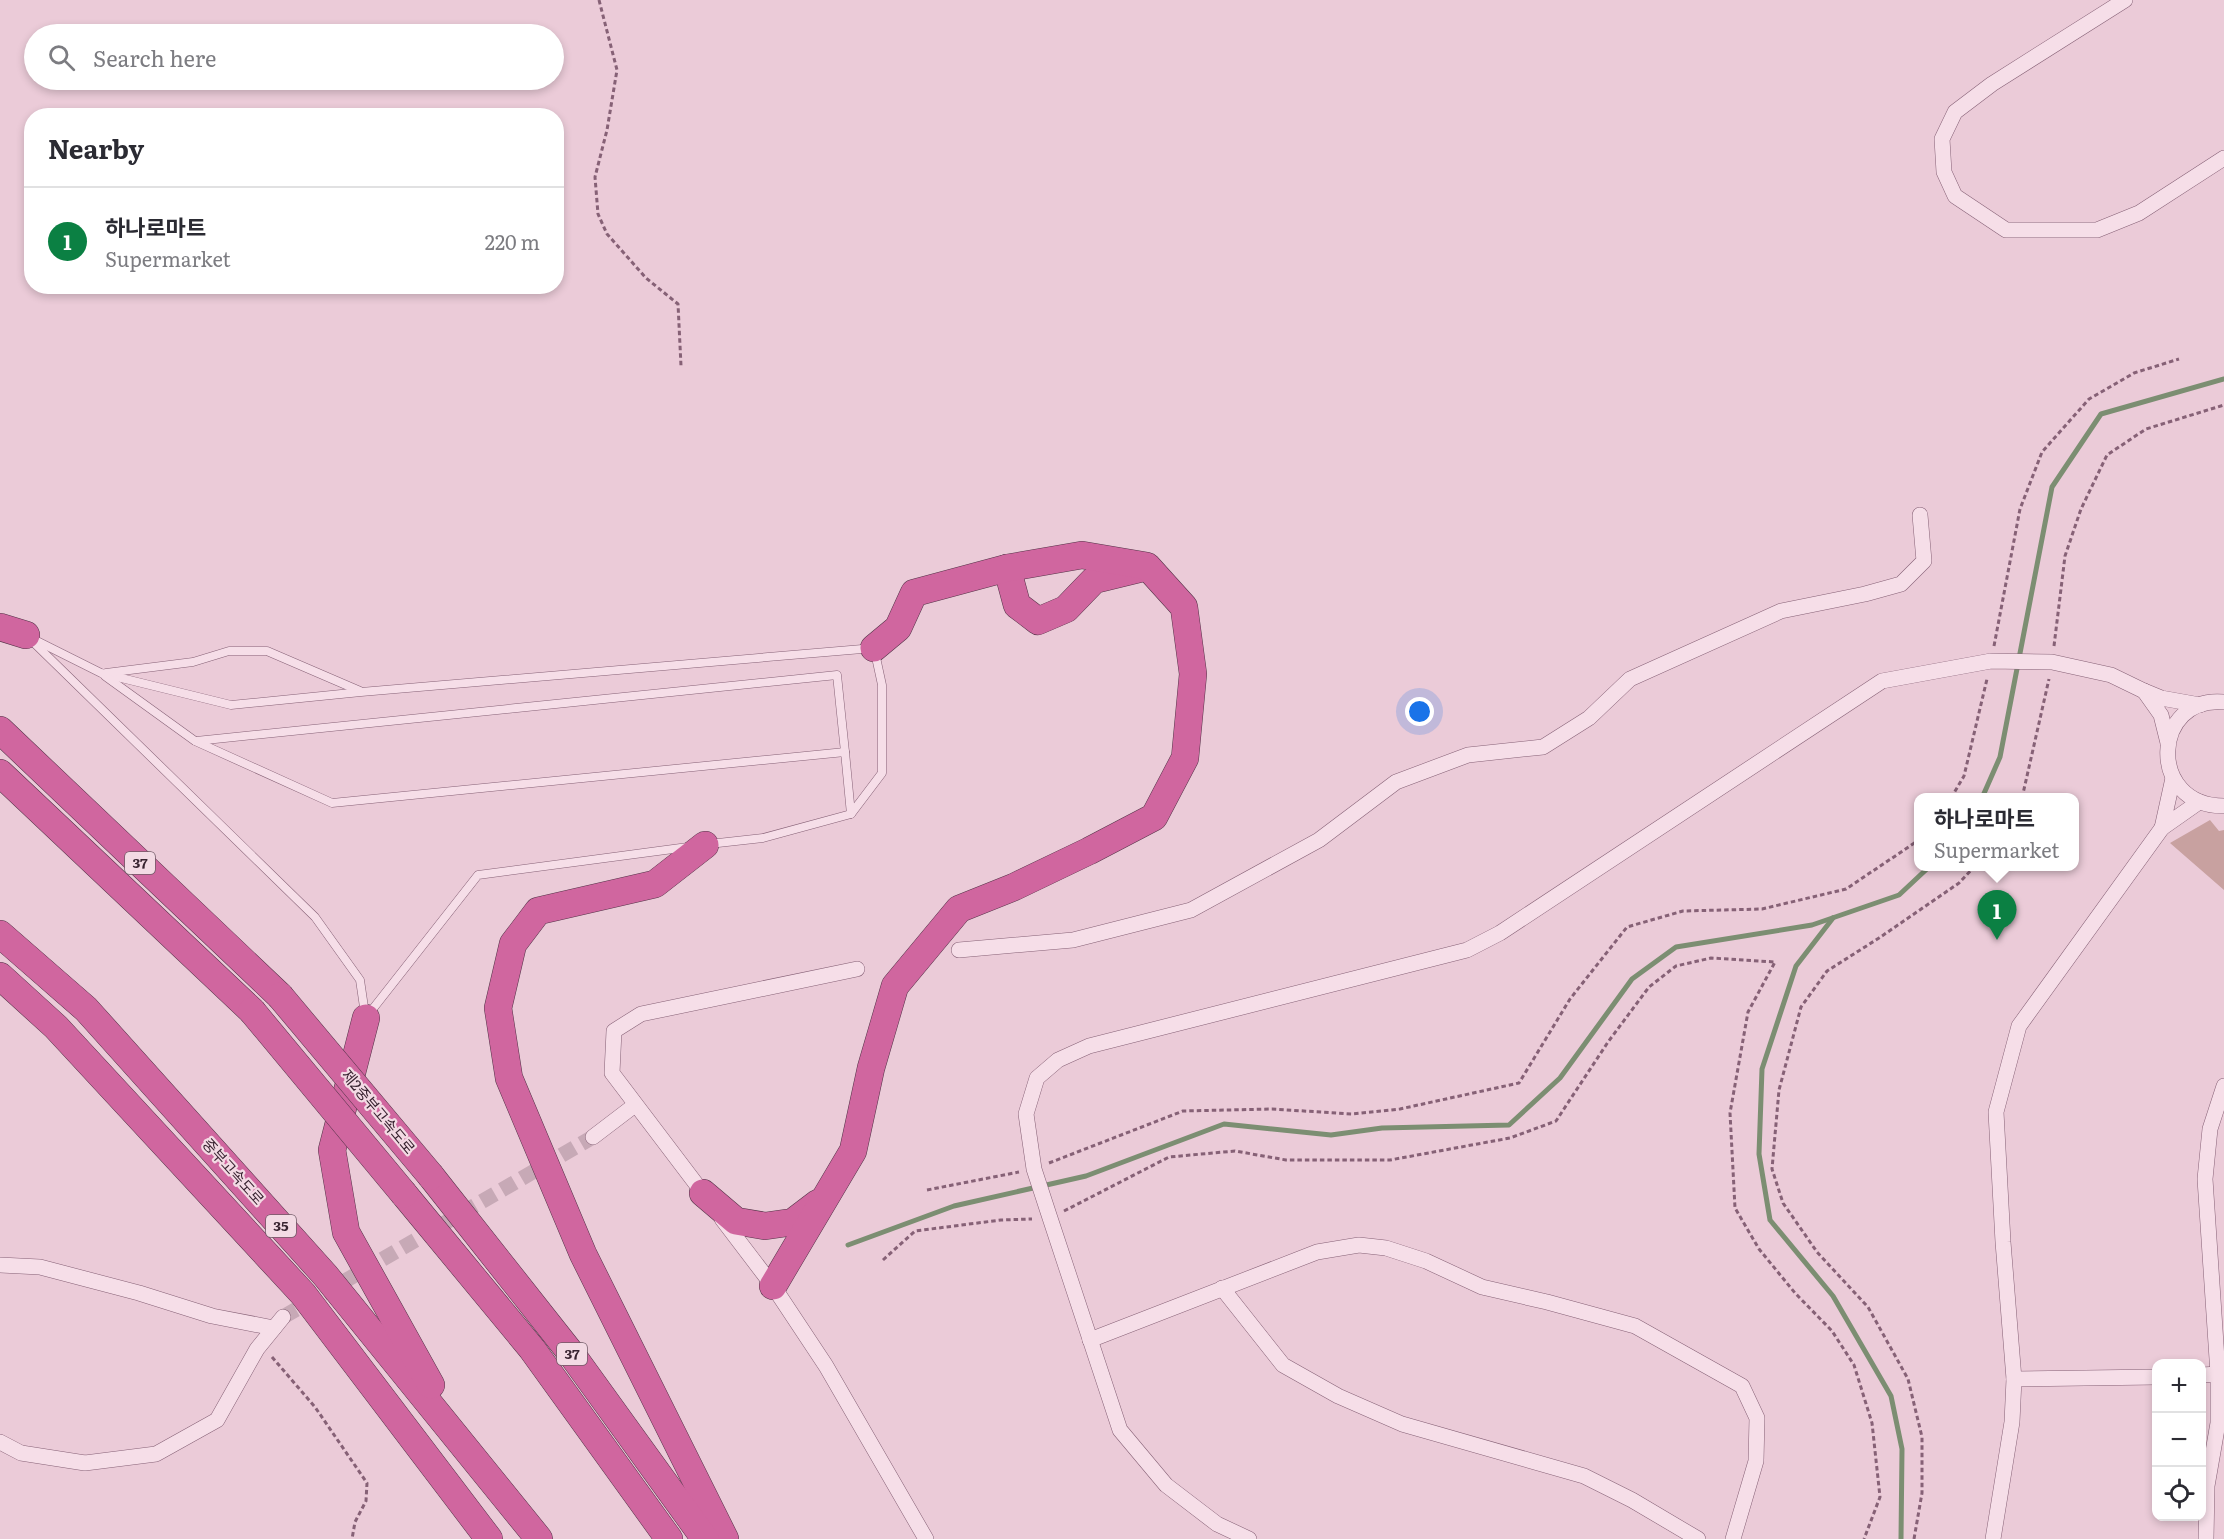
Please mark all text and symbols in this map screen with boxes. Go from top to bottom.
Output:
search box [24,24,564,90]
icon: search [45,41,78,74]
text: Search here [93,41,216,74]
text: Nearby [48,128,144,167]
text: 하나로마트 [105,210,206,243]
text: 1 [63,226,72,256]
text: 220 m [485,226,540,256]
text: Supermarket [105,243,231,273]
your location [1405,697,1434,726]
popup [1914,793,2079,871]
text: 하나로마트 [1934,801,2035,834]
text: Supermarket [1934,834,2059,864]
road number: 37 [125,852,155,874]
pin: 1 [1978,890,2016,940]
street label: 제2중부고속도로 [337,1064,421,1158]
street label: 중부고속도로 [198,1133,270,1209]
road number: 35 [266,1215,296,1237]
road number: 37 [557,1343,587,1365]
map controls [2152,1359,2206,1521]
button: + [2152,1359,2206,1413]
button: − [2152,1413,2206,1467]
button: locate [2152,1467,2206,1521]

